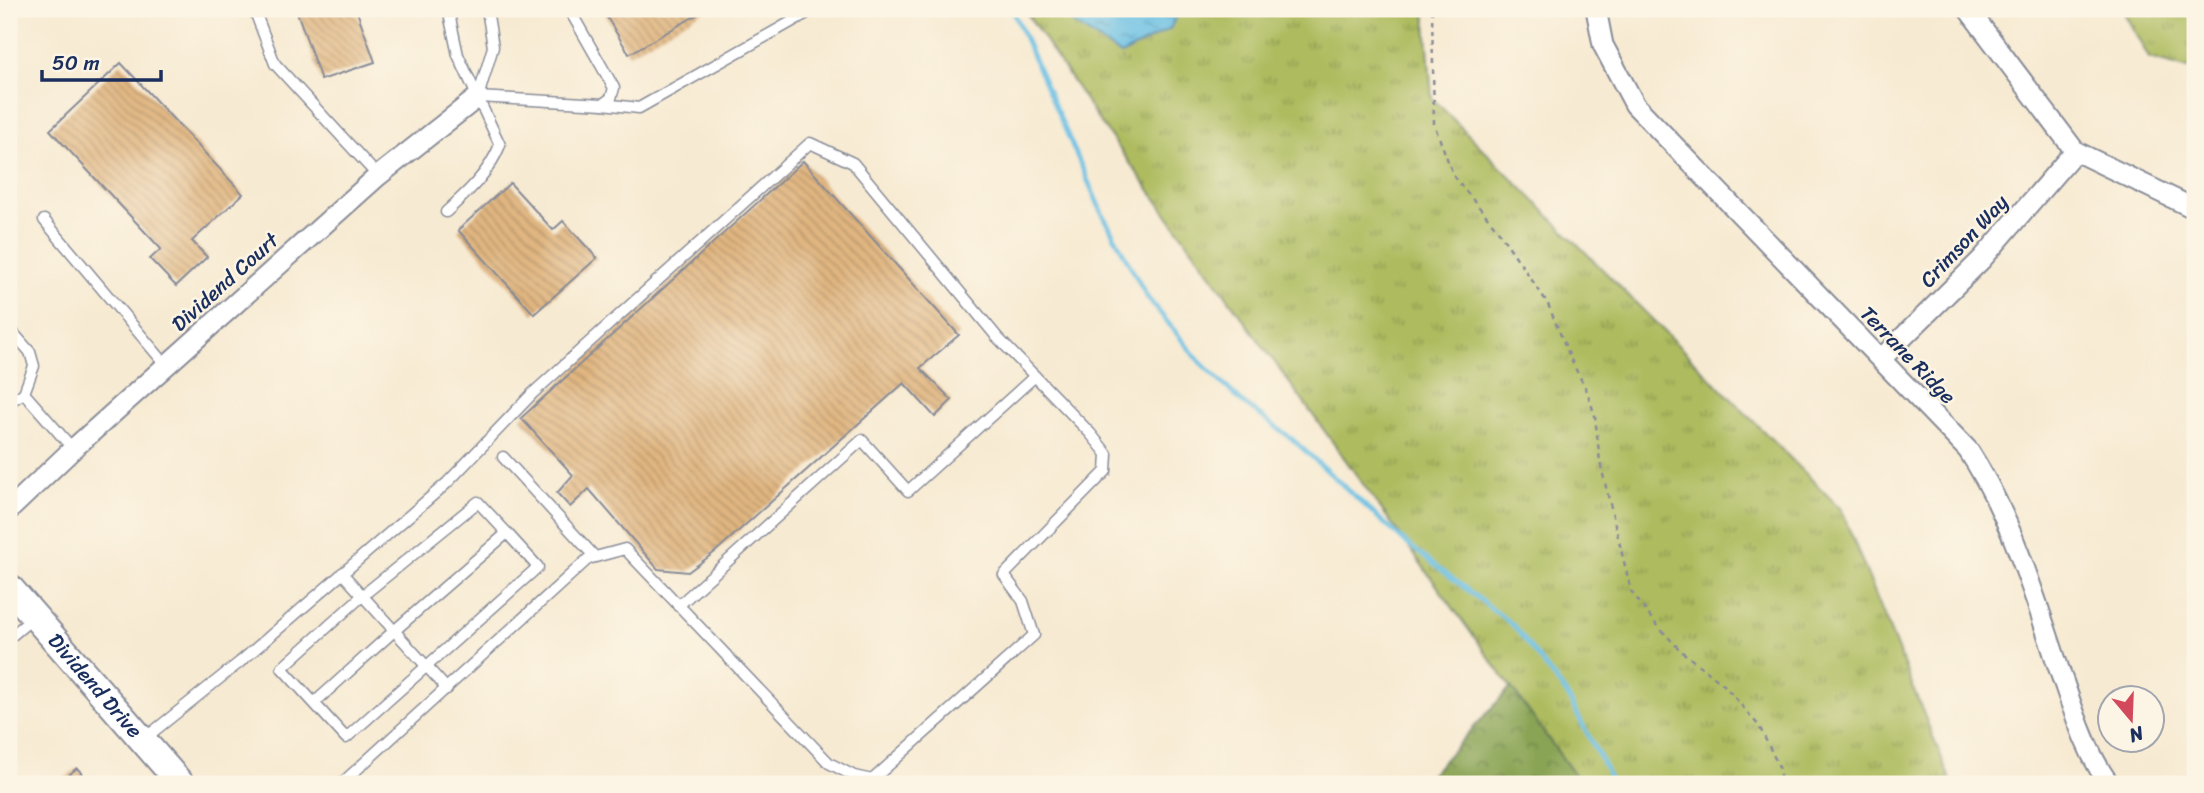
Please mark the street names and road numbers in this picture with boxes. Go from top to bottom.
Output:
street label: Crimson Way [1910,185,2018,297]
street label: Dividend Court [162,222,289,341]
street label: Terrane Ridge [1850,296,1966,414]
street label: Dividend Drive [38,624,153,748]

